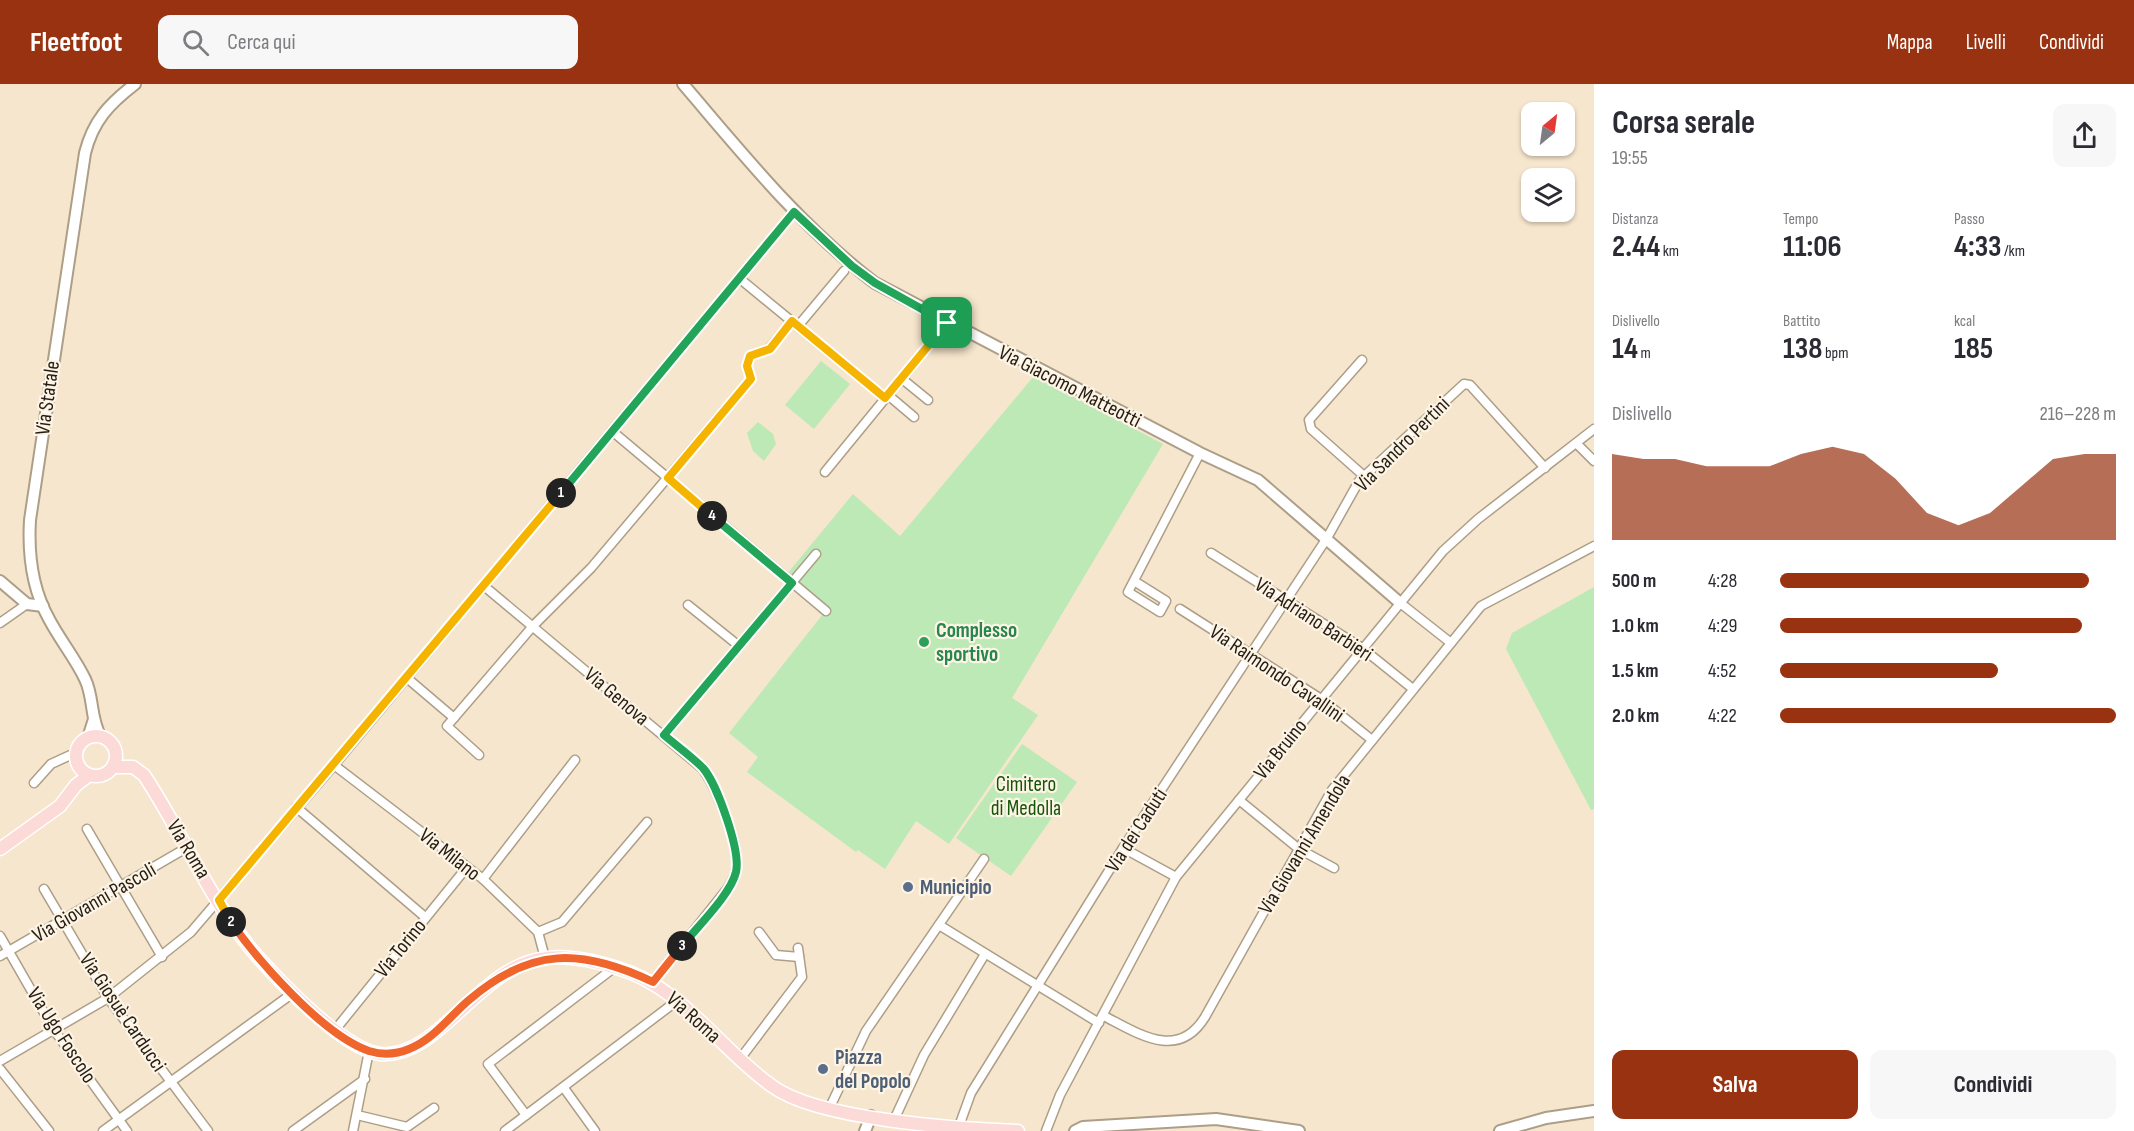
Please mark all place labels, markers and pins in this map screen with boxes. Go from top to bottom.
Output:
pin [921,297,972,348]
pin: 1 [546,478,576,508]
pin: 4 [697,501,727,531]
place label: Complesso sportivo [936,618,1017,667]
marker: Complesso sportivo [917,635,931,649]
place label: Municipio [920,875,992,900]
marker: Municipio [901,880,915,894]
pin: 2 [216,907,246,937]
pin: 3 [667,931,697,961]
place label: Piazza del Popolo [835,1045,911,1094]
marker: Piazza del Popolo [816,1062,830,1076]

